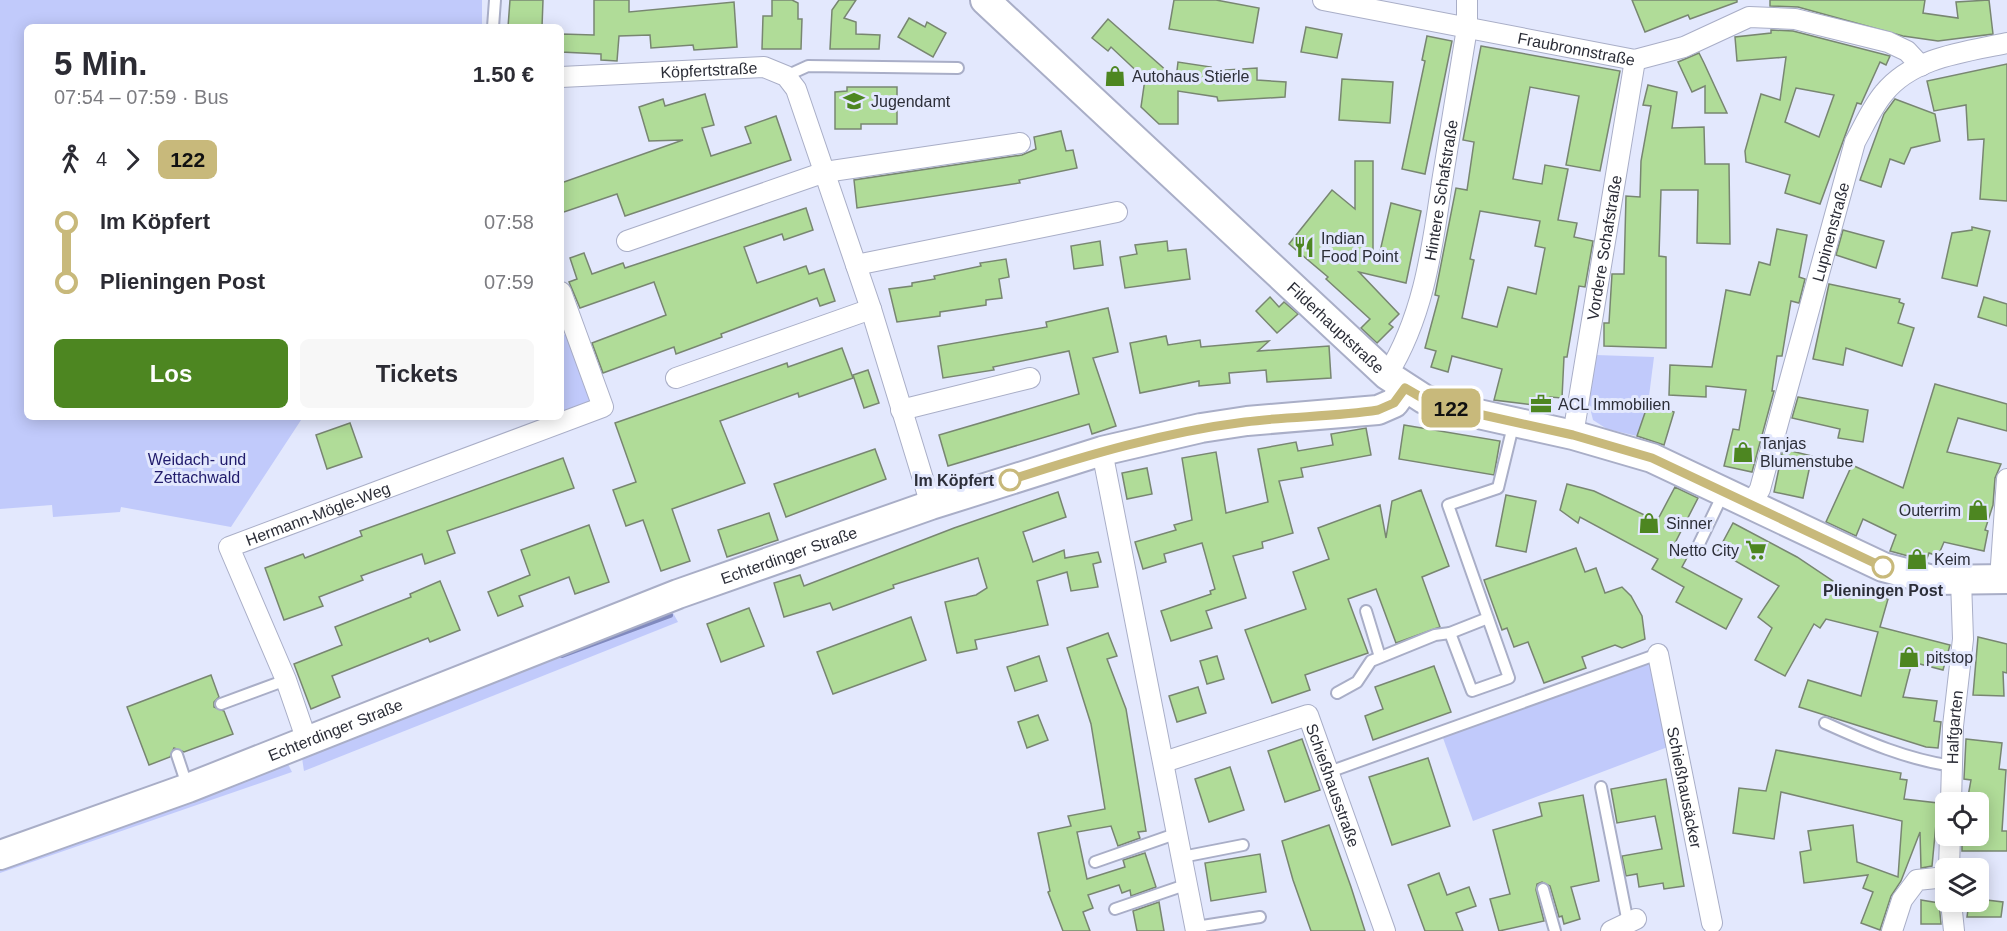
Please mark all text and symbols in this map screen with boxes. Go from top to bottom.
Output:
street label: Fraubronnstraße [1516,29,1637,68]
text: 5 Min. [54,45,148,82]
street label: Köpfertstraße [660,59,758,81]
text: 1.50 € [473,62,534,87]
shop icon: Autohaus Stierle [1103,64,1127,88]
place label: Autohaus Stierle [1132,68,1250,85]
text: 07:54 – 07:59 · Bus [54,86,229,108]
school or university icon: Jugendamt [842,89,866,113]
place label: Jugendamt [871,93,951,110]
street label: Hintere Schafstraße [1421,118,1460,262]
icon: walk [54,143,87,176]
icon: forward [116,143,149,176]
text: 4 [96,148,107,170]
text: 122 [170,148,205,171]
street label: Vordere Schafstraße [1584,174,1624,321]
street label: Lupinenstraße [1809,180,1852,283]
text: Im Köpfert [100,209,210,234]
text: 07:58 [484,211,534,233]
place label: Indian Food Point [1321,230,1399,265]
restaurant icon: Indian Food Point [1292,235,1316,259]
text: Plieningen Post [100,269,265,294]
text: 07:59 [484,271,534,293]
street label: Filderhauptstraße [1284,278,1388,377]
button: Los [54,339,288,408]
button: Tickets [300,339,534,408]
line badge: 122 [1416,388,1486,428]
office icon: ACL Immobilien [1529,392,1553,416]
place label: ACL Immobilien [1558,396,1670,413]
text: 122 [1433,397,1469,420]
place label: Tanjas Blumenstube [1760,435,1853,470]
shop icon: Tanjas Blumenstube [1731,440,1755,464]
park label: Weidach- und Zettachwald [148,451,246,486]
marker: Im Köpfert [999,469,1021,491]
place label: Im Köpfert [914,472,995,489]
street label: Hermann-Mögle-Weg [243,479,392,549]
shop icon: Outerrim [1966,498,1990,522]
place label: Outerrim [1899,502,1961,519]
shop icon: Sinner [1637,511,1661,535]
place label: Sinner [1666,515,1713,532]
street label: Echterdinger Straße [718,523,859,587]
supermarket icon: Netto City [1744,538,1768,562]
place label: Netto City [1669,542,1739,559]
shop icon: Keim [1905,547,1929,571]
place label: Keim [1934,551,1970,568]
marker: Plieningen Post [1872,556,1894,578]
place label: Plieningen Post [1823,582,1944,599]
shop icon: pitstop [1897,645,1921,669]
place label: pitstop [1926,649,1973,666]
street label: Halfgarten [1944,689,1966,764]
street label: Echterdinger Straße [266,695,405,764]
street label: Schießhausstraße [1303,721,1363,849]
street label: Schießhausäcker [1664,725,1705,850]
map controls [1935,792,1989,912]
button: locate [1935,792,1989,846]
button: layers [1935,858,1989,912]

